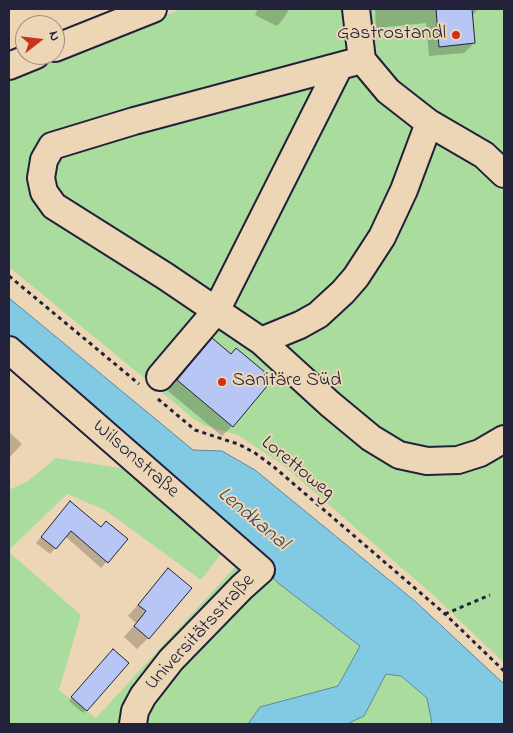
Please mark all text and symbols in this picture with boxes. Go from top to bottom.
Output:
north arrow [15,15,65,65]
place label: Gastrostandl [337,23,446,47]
text: N [43,29,65,43]
marker: Gastrostandl [450,29,462,41]
place label: Sanitäre Süd [232,370,342,394]
marker: Sanitäre Süd [216,376,228,388]
street label: Wilsonstraße [87,416,183,504]
street label: Lorettoweg [255,432,339,506]
water label: Lendkanal [211,483,293,557]
street label: Universitätsstraße [141,570,261,696]

